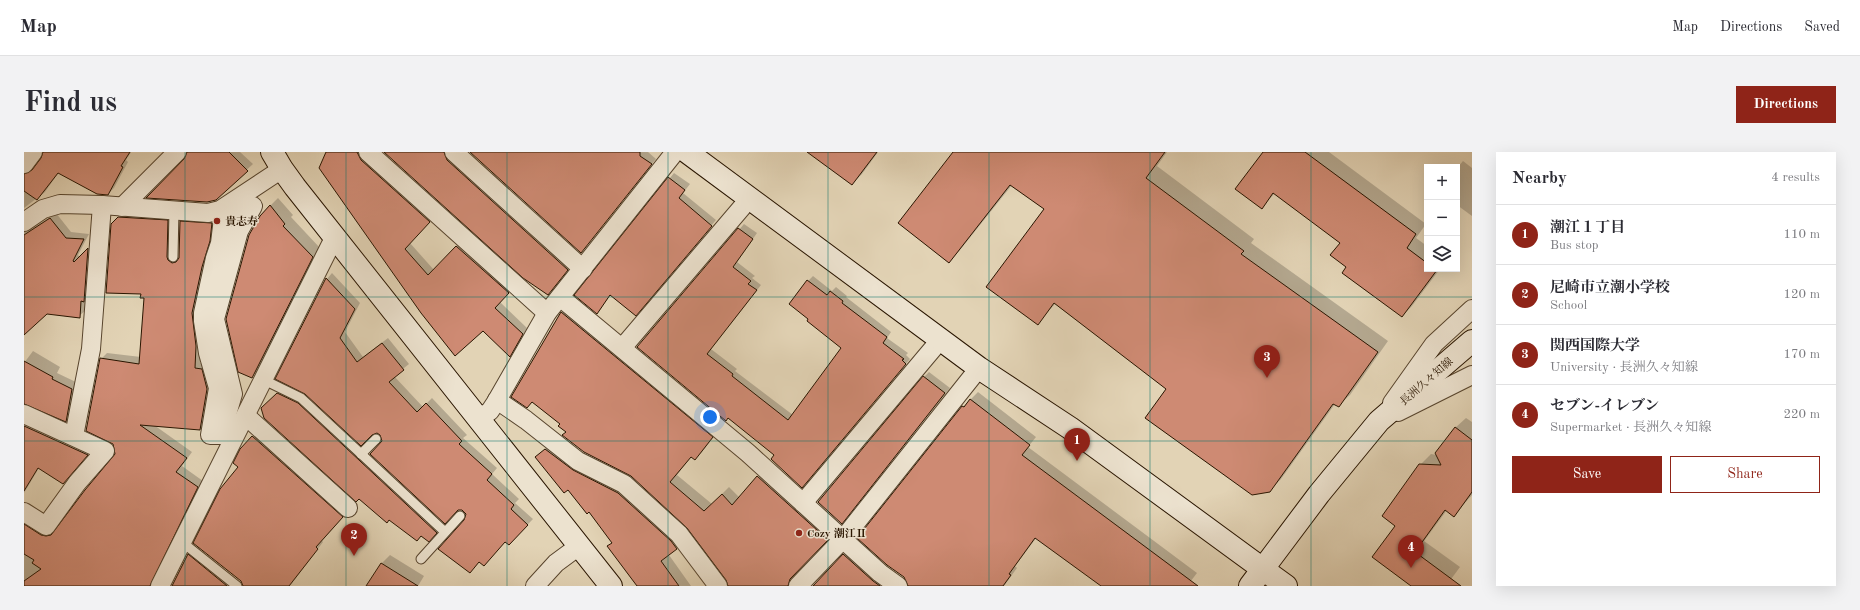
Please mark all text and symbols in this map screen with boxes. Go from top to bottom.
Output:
text: Map [20,18,57,37]
text: Map [1672,20,1698,34]
text: Directions [1720,20,1782,34]
text: Saved [1804,20,1840,34]
button: Directions [1736,86,1836,123]
text: Find us [24,90,117,118]
map controls [1424,164,1460,272]
button: + [1424,164,1460,200]
text: Nearby [1512,170,1567,187]
text: 4 results [1771,171,1820,184]
button: − [1424,200,1460,236]
place label: 貴志寿 [225,215,258,228]
marker: 貴志寿 [212,216,222,226]
text: 潮江１丁目 [1550,221,1625,236]
text: 1 [1521,228,1529,241]
text: 110 m [1783,228,1820,241]
button: layers [1424,236,1460,272]
text: Bus stop [1550,239,1599,252]
text: 尼崎市立潮小学校 [1550,281,1670,296]
text: 2 [1521,288,1529,301]
text: 120 m [1783,288,1820,301]
text: School [1550,299,1587,312]
text: 関西国際大学 [1550,339,1640,354]
pin: 3 [1254,345,1280,378]
text: 3 [1521,348,1529,361]
text: 170 m [1783,348,1820,361]
street label: 長洲久々知線 [1397,355,1455,408]
text: University · 長洲久々知線 [1550,361,1698,374]
text: セブン-イレブン [1550,399,1659,414]
your location [700,407,720,427]
text: 4 [1521,408,1529,421]
text: 220 m [1783,408,1820,421]
text: Supermarket · 長洲久々知線 [1550,421,1711,434]
pin: 1 [1064,428,1090,461]
button: Save [1512,456,1662,493]
button: Share [1670,456,1820,493]
pin: 2 [341,523,367,556]
place label: Cozy 潮江Ⅱ [807,527,867,540]
marker: Cozy 潮江Ⅱ [794,528,804,538]
pin: 4 [1398,535,1424,568]

